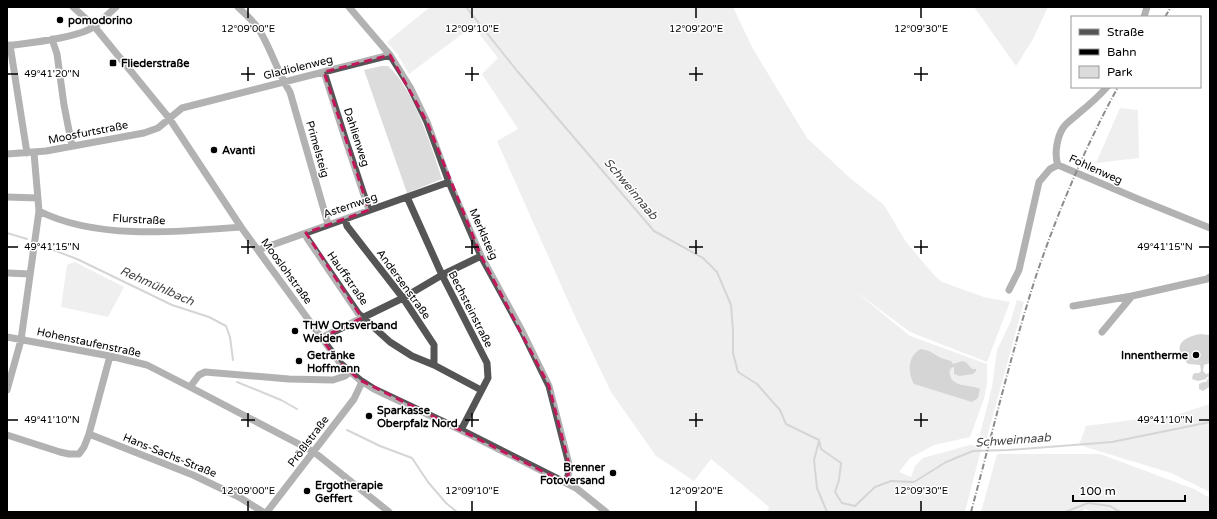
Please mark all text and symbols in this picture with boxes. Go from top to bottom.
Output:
place label: pomodorino [68,14,133,28]
marker: pomodorino [55,15,65,25]
legend [1071,16,1201,88]
text: 12°09'00"E [221,23,275,35]
text: 12°09'10"E [445,23,499,35]
text: 12°09'20"E [669,23,723,35]
text: 12°09'30"E [894,23,948,35]
text: Straße [1107,25,1144,39]
text: Bahn [1107,45,1137,59]
street label: Gladiolenweg [262,53,334,82]
place label: Fliederstraße [121,57,190,70]
marker: Fliederstraße [108,58,118,68]
text: Park [1107,65,1133,79]
text: 49°41'20"N [24,68,80,80]
street label: Dahlienweg [341,106,372,168]
street label: Moosfurtstraße [47,118,129,147]
street label: Primelsteig [303,119,332,179]
place label: Avanti [222,144,256,157]
marker: Avanti [209,145,219,155]
street label: Fohlenweg [1067,152,1125,187]
water label: Schweinnaab [601,155,662,224]
street label: Asternweg [321,190,379,221]
street label: Merklsteig [466,206,501,262]
street label: Flurstraße [112,212,166,227]
street label: Mooslohstraße [258,236,315,307]
text: 49°41'15"N [24,241,80,253]
text: 49°41'15"N [1137,241,1193,253]
street label: Andersenstraße [374,247,433,322]
street label: Hauffstraße [324,249,371,308]
water label: Rehmühlbach [118,263,197,309]
street label: Bechsteinstraße [446,269,495,350]
place label: THW Ortsverband Weiden [302,319,397,345]
street label: Hohenstaufenstraße [36,325,142,360]
marker: THW Ortsverband Weiden [290,326,300,336]
place label: Getränke Hoffmann [307,349,360,375]
place label: Innentherme [1121,349,1189,362]
marker: Innentherme [1191,350,1201,360]
marker: Getränke Hoffmann [294,356,304,366]
place label: Sparkasse Oberpfalz Nord [377,404,458,431]
marker: Sparkasse Oberpfalz Nord [364,411,374,421]
street label: Prößlstraße [285,413,332,469]
text: 49°41'10"N [24,414,80,426]
text: 49°41'10"N [1137,414,1193,426]
water label: Schweinnaab [975,430,1053,450]
street label: Hans-Sachs-Straße [121,431,219,480]
place label: Brenner Fotoversand [540,461,606,487]
marker: Brenner Fotoversand [608,468,618,478]
scale bar [1073,477,1185,503]
place label: Ergotherapie Geffert [315,479,384,505]
text: 100 m [1079,484,1116,498]
text: 12°09'00"E [221,485,275,497]
text: 12°09'10"E [445,485,499,497]
text: 12°09'20"E [669,485,723,497]
text: 12°09'30"E [894,485,948,497]
marker: Ergotherapie Geffert [302,486,312,496]

